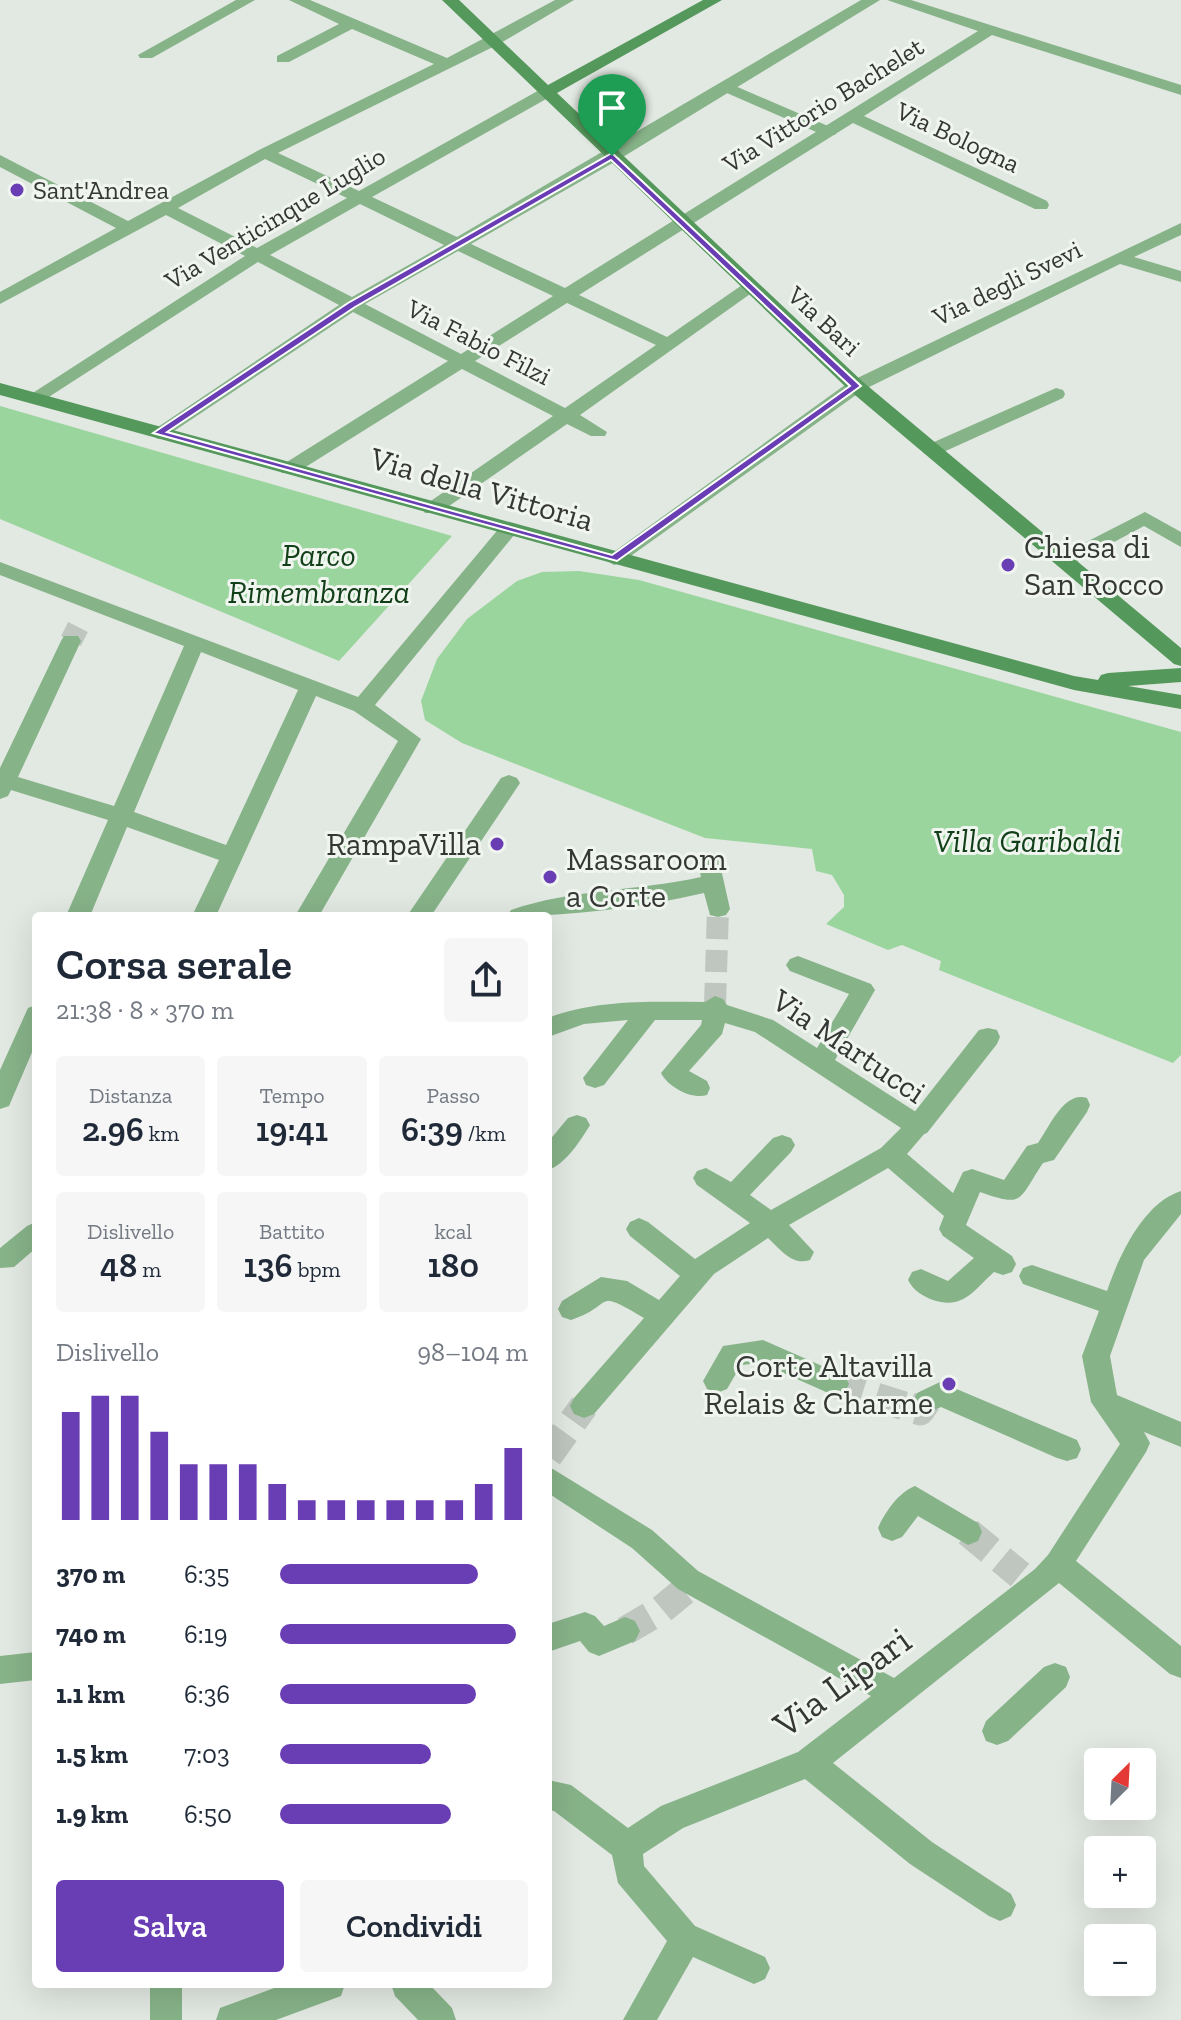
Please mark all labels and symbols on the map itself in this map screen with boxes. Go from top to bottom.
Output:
street label: Via Vittorio Bachelet [716,30,930,180]
pin [578,74,646,156]
street label: Via Bologna [890,94,1025,180]
street label: Via Venticinque Luglio [158,140,391,297]
place label: Sant'Andrea [33,174,169,206]
marker: Sant'Andrea [8,181,26,199]
street label: Via degli Svevi [926,233,1087,333]
street label: Via Bari [780,278,867,363]
street label: Via Fabio Filzi [401,292,556,392]
street label: Via della Vittoria [365,439,598,539]
place label: Chiesa di San Rocco [1024,528,1164,603]
park label: Parco Rimembranza [228,536,410,611]
marker: Chiesa di San Rocco [999,556,1017,574]
park label: Villa Garibaldi [933,822,1121,860]
place label: RampaVilla [326,825,481,863]
marker: RampaVilla [488,835,506,853]
place label: Massaroom a Corte [566,840,727,915]
marker: Massaroom a Corte [541,868,559,886]
street label: Via Martucci [764,980,933,1111]
place label: Corte Altavilla Relais & Charme [704,1347,933,1422]
marker: Corte Altavilla Relais & Charme [940,1375,958,1393]
street label: Via Lipari [763,1617,920,1748]
north arrow [1084,1748,1156,1820]

